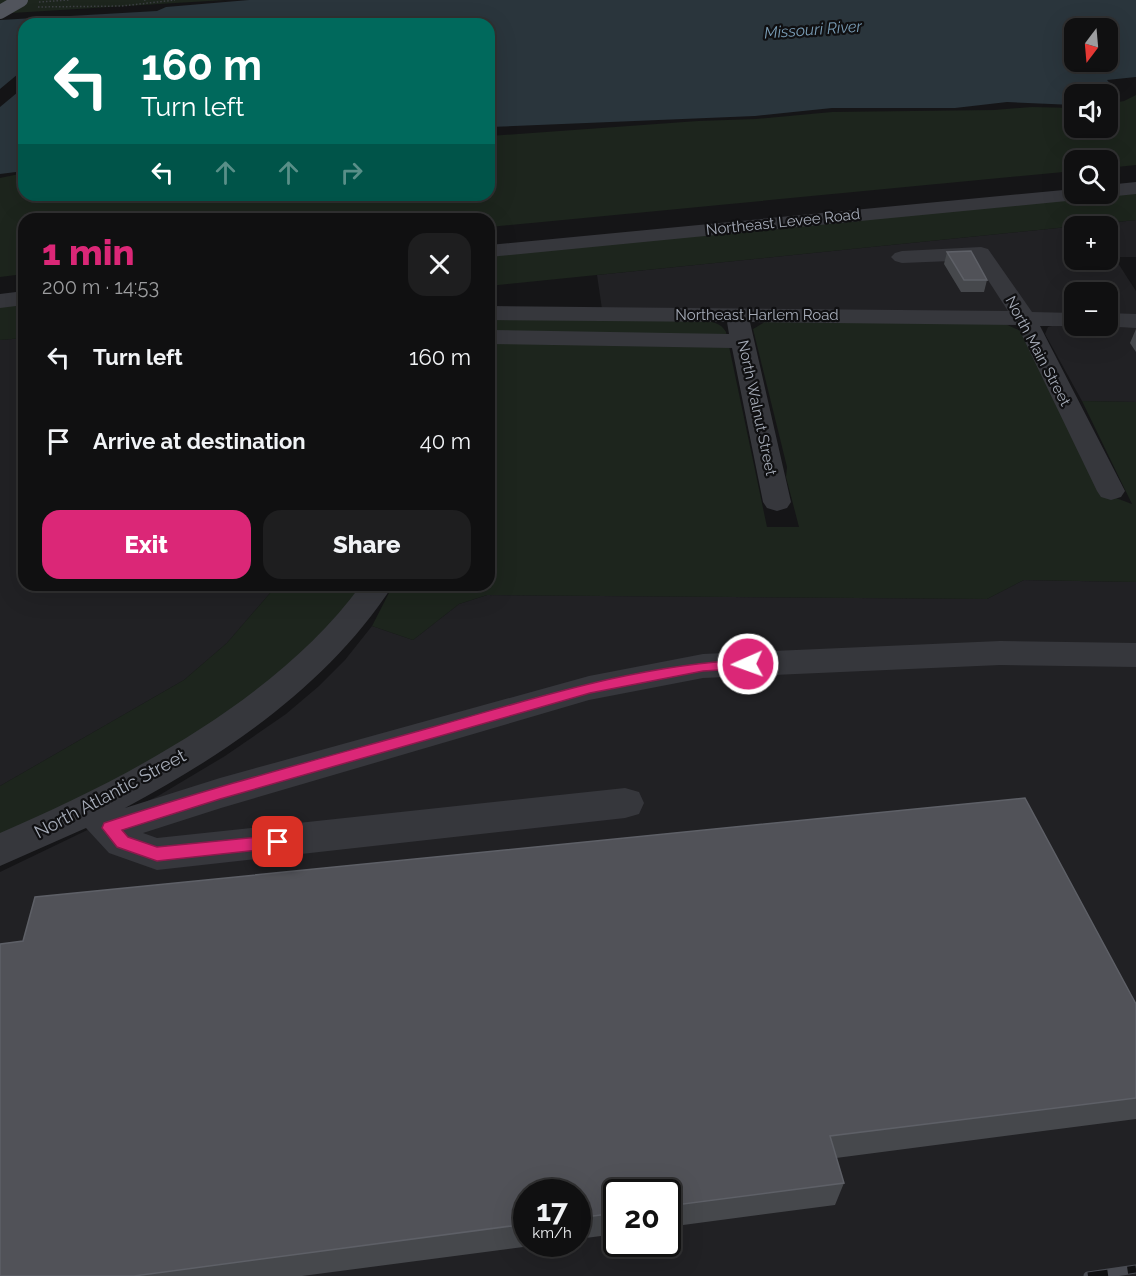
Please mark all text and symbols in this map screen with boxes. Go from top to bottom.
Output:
water label: Missouri River [763,17,863,42]
north arrow [1064,18,1118,72]
map controls [1064,18,1118,336]
text: 160 m [141,41,262,90]
icon: left [42,42,120,120]
button: sound [1064,84,1118,138]
text: Turn left [141,91,244,122]
button: search [1064,150,1118,204]
icon: left [146,156,179,189]
icon: ahead [209,156,242,189]
icon: ahead [272,156,305,189]
icon: right [335,156,368,189]
street label: Northeast Levee Road [705,205,861,239]
button: + [1064,216,1118,270]
text: 1 min [42,231,134,273]
button: close [408,233,471,296]
text: 200 m · 14:53 [42,275,159,299]
button: − [1064,282,1118,336]
street label: North Main Street [1001,293,1075,409]
street label: Northeast Harlem Road [675,306,839,324]
street label: North Walnut Street [734,339,780,477]
icon: left [42,341,75,374]
text: Turn left [93,344,183,370]
text: 160 m [409,344,471,370]
icon: arrive [42,425,75,458]
text: Arrive at destination [93,428,306,454]
text: 40 m [420,428,471,454]
button: Exit [42,510,251,579]
button: Share [263,510,471,579]
position arrow [716,632,780,696]
street label: North Atlantic Street [30,745,189,842]
pin [252,816,303,867]
icon: arrive [261,825,294,858]
speed limit sign: 20 [603,1179,681,1257]
text: 17 [536,1193,568,1228]
text: km/h [532,1224,572,1242]

